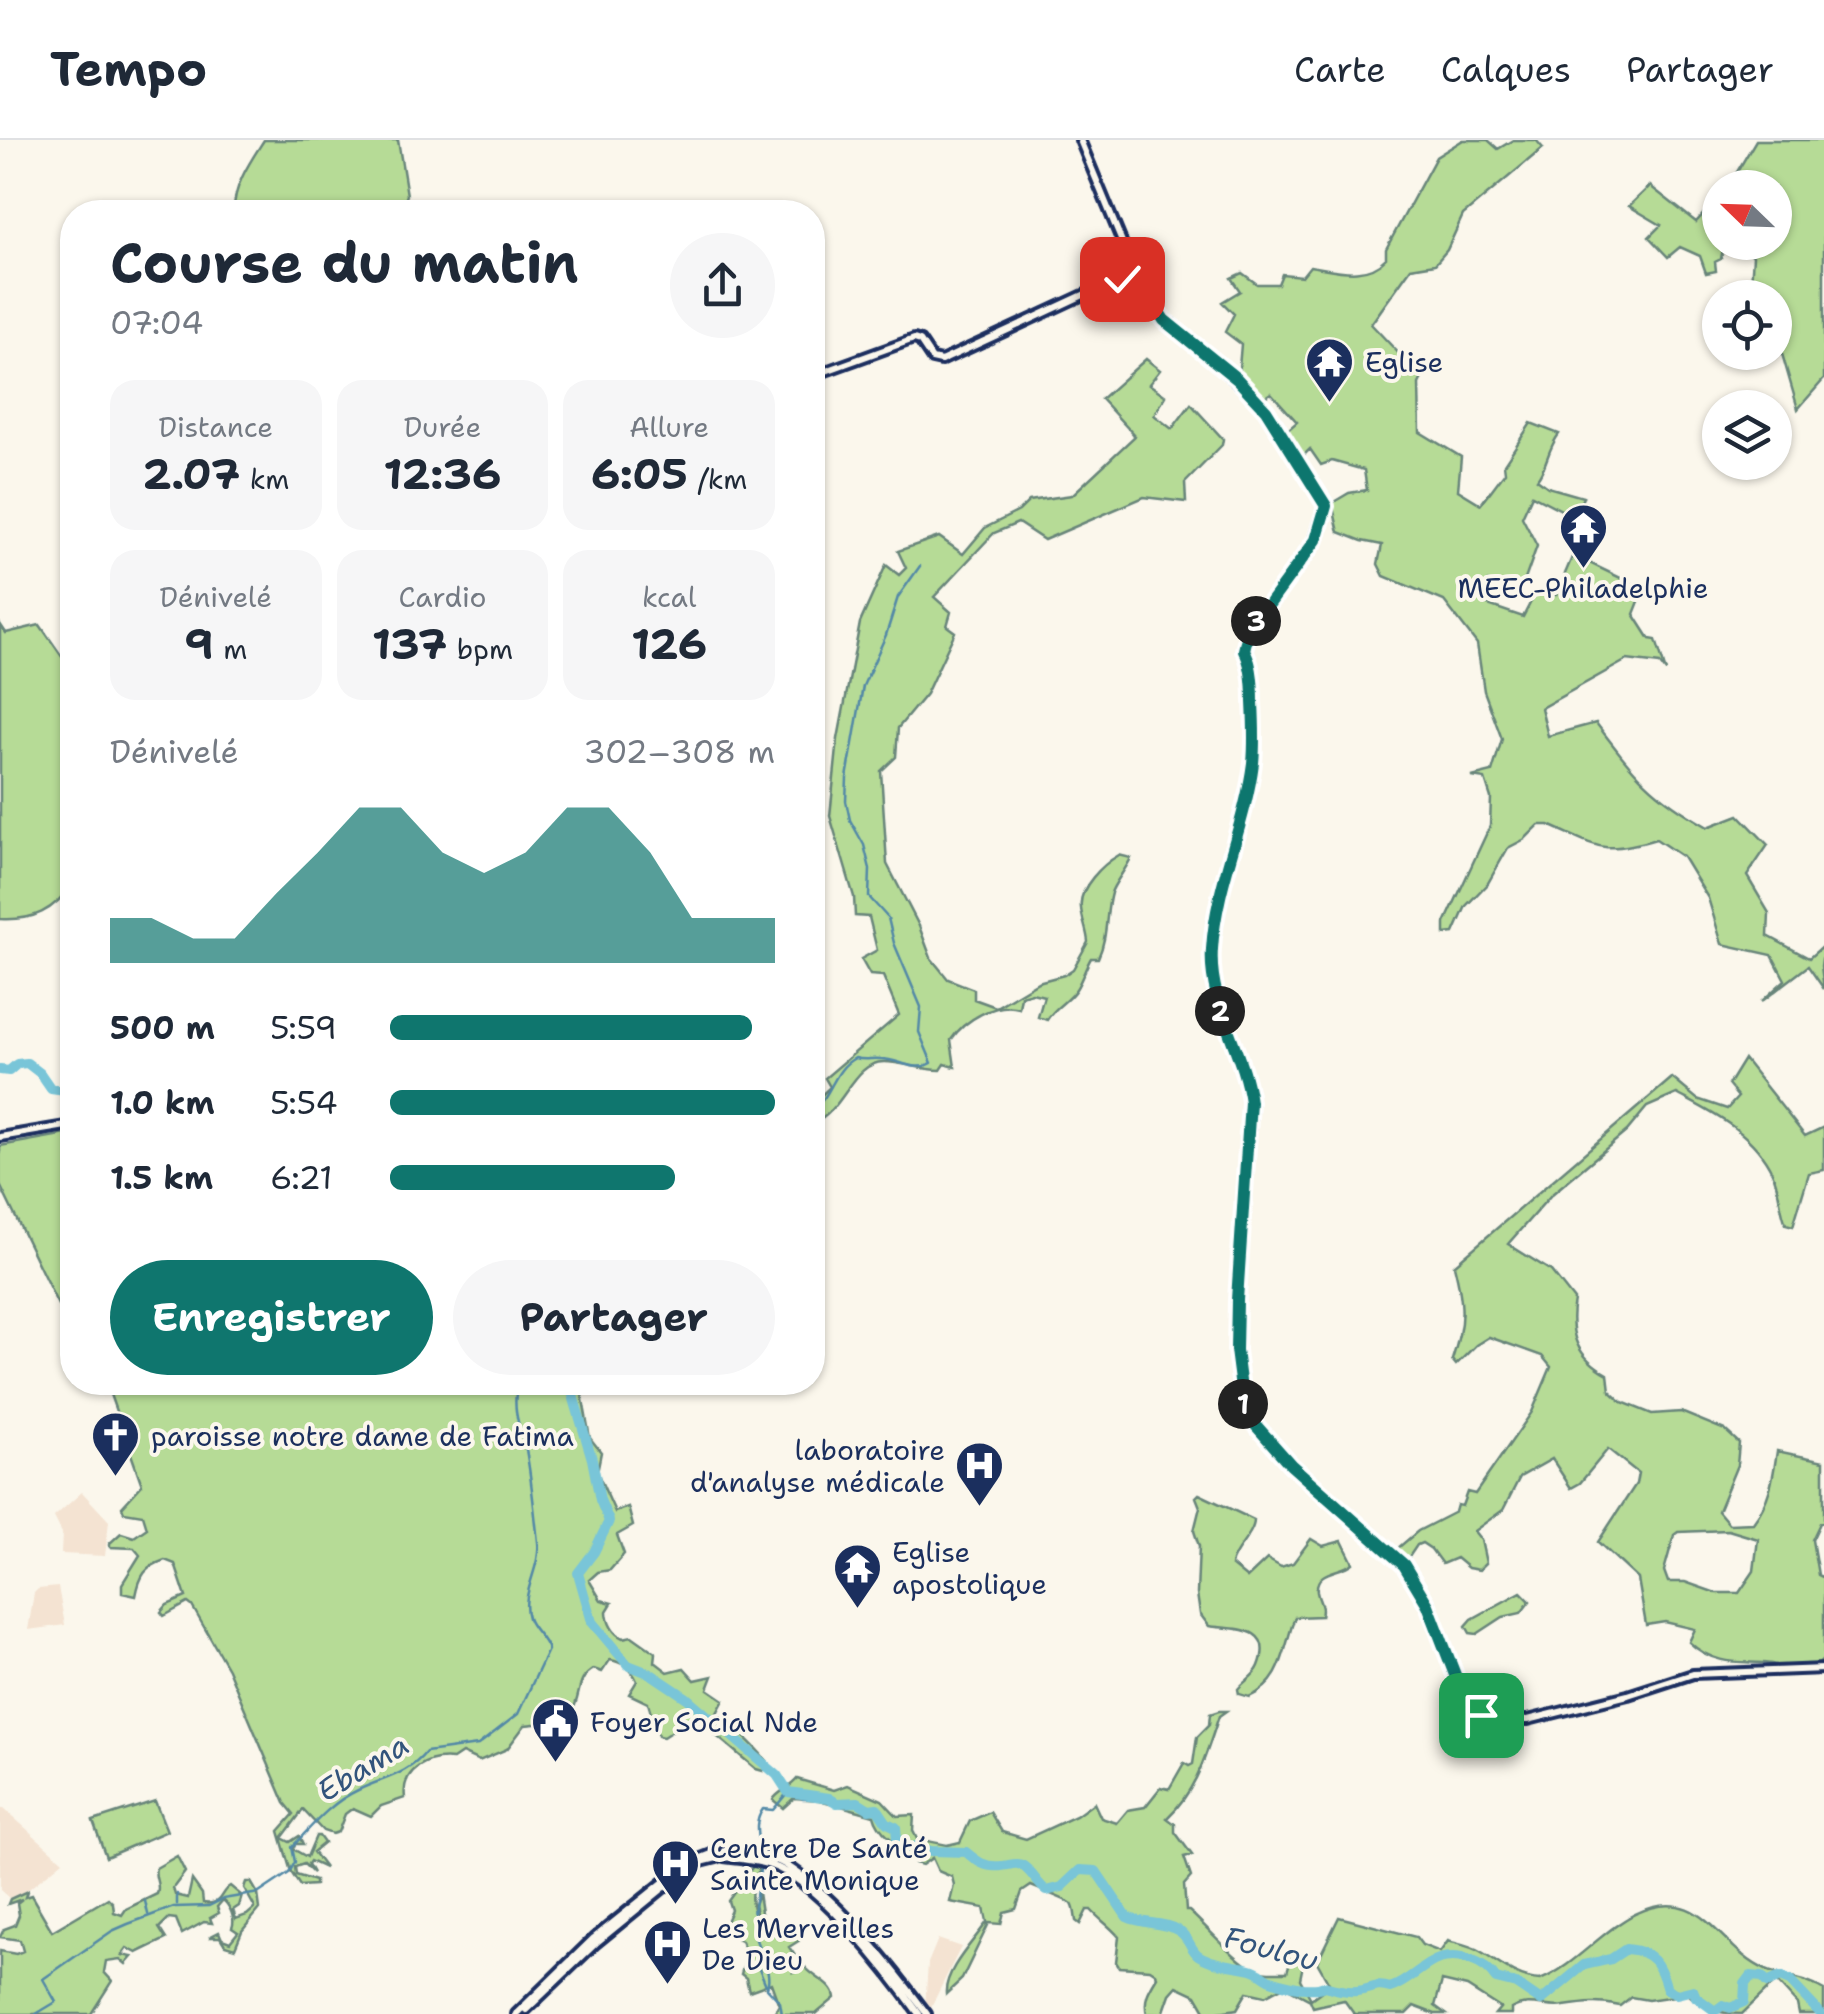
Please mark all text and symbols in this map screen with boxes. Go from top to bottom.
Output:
text: Tempo [50,37,207,101]
text: Carte [1294,46,1386,93]
text: Calques [1441,46,1571,93]
text: Partager [1626,46,1774,93]
north arrow [1702,170,1792,260]
map controls [1702,170,1792,480]
text: Course du matin [110,226,579,300]
button: share [670,233,775,338]
pin [1080,237,1165,322]
icon: check [1095,252,1150,307]
button: locate [1702,280,1792,370]
text: 07:04 [110,301,203,344]
temple icon: Eglise [1304,336,1356,404]
place label: Eglise [1365,343,1443,381]
button: layers [1702,390,1792,480]
text: Distance [158,408,273,446]
text: Durée [404,408,481,446]
text: Allure [629,408,709,446]
text: 2.07 [142,446,240,502]
text: 12:36 [384,446,501,502]
text: 6:05 [591,446,688,502]
text: km [240,460,289,498]
text: /km [688,460,747,498]
temple icon: MEEC-Philadelphie [1557,502,1609,570]
place label: MEEC-Philadelphie [1457,569,1709,607]
text: Dénivelé [160,578,272,616]
text: Cardio [399,578,486,616]
text: kcal [642,578,696,616]
pin: 3 [1231,596,1281,646]
text: 3 [1246,602,1266,640]
text: 9 [184,616,214,672]
text: 137 [372,616,447,672]
text: 126 [631,616,707,672]
text: m [214,630,247,668]
text: bpm [447,630,513,668]
text: Dénivelé [110,730,239,773]
text: 302–308 m [583,730,775,773]
pin: 2 [1195,986,1245,1036]
text: 2 [1210,992,1230,1030]
text: 500 m [110,1006,215,1049]
text: 5:59 [270,1006,337,1049]
text: 1.0 km [110,1081,215,1124]
text: 5:54 [270,1081,338,1124]
text: 1.5 km [110,1156,213,1199]
text: 6:21 [270,1156,333,1199]
button: Enregistrer [110,1260,433,1375]
button: Partager [453,1260,775,1375]
pin: 1 [1218,1379,1268,1429]
text: 1 [1237,1385,1249,1423]
church icon: paroisse notre dame de Fatima [90,1410,142,1478]
place label: paroisse notre dame de Fatima [151,1417,574,1455]
place label: laboratoire d'analyse médicale [690,1431,945,1501]
hospital icon: laboratoire d'analyse médicale [954,1440,1006,1508]
place label: Eglise apostolique [892,1533,1047,1603]
temple icon: Eglise apostolique [831,1542,883,1610]
pin [1439,1673,1524,1758]
icon: arrive [1454,1688,1509,1743]
public building icon: Foyer Social Nde [529,1696,581,1764]
place label: Foyer Social Nde [590,1703,818,1741]
water label: Ebama [309,1724,416,1811]
place label: Centre De Santé Sainte Monique [710,1829,928,1899]
hospital icon: Centre De Santé Sainte Monique [649,1838,701,1906]
place label: Les Merveilles De Dieu [702,1909,894,1979]
water label: Foulou [1219,1916,1323,1981]
hospital icon: Les Merveilles De Dieu [641,1918,693,1986]

